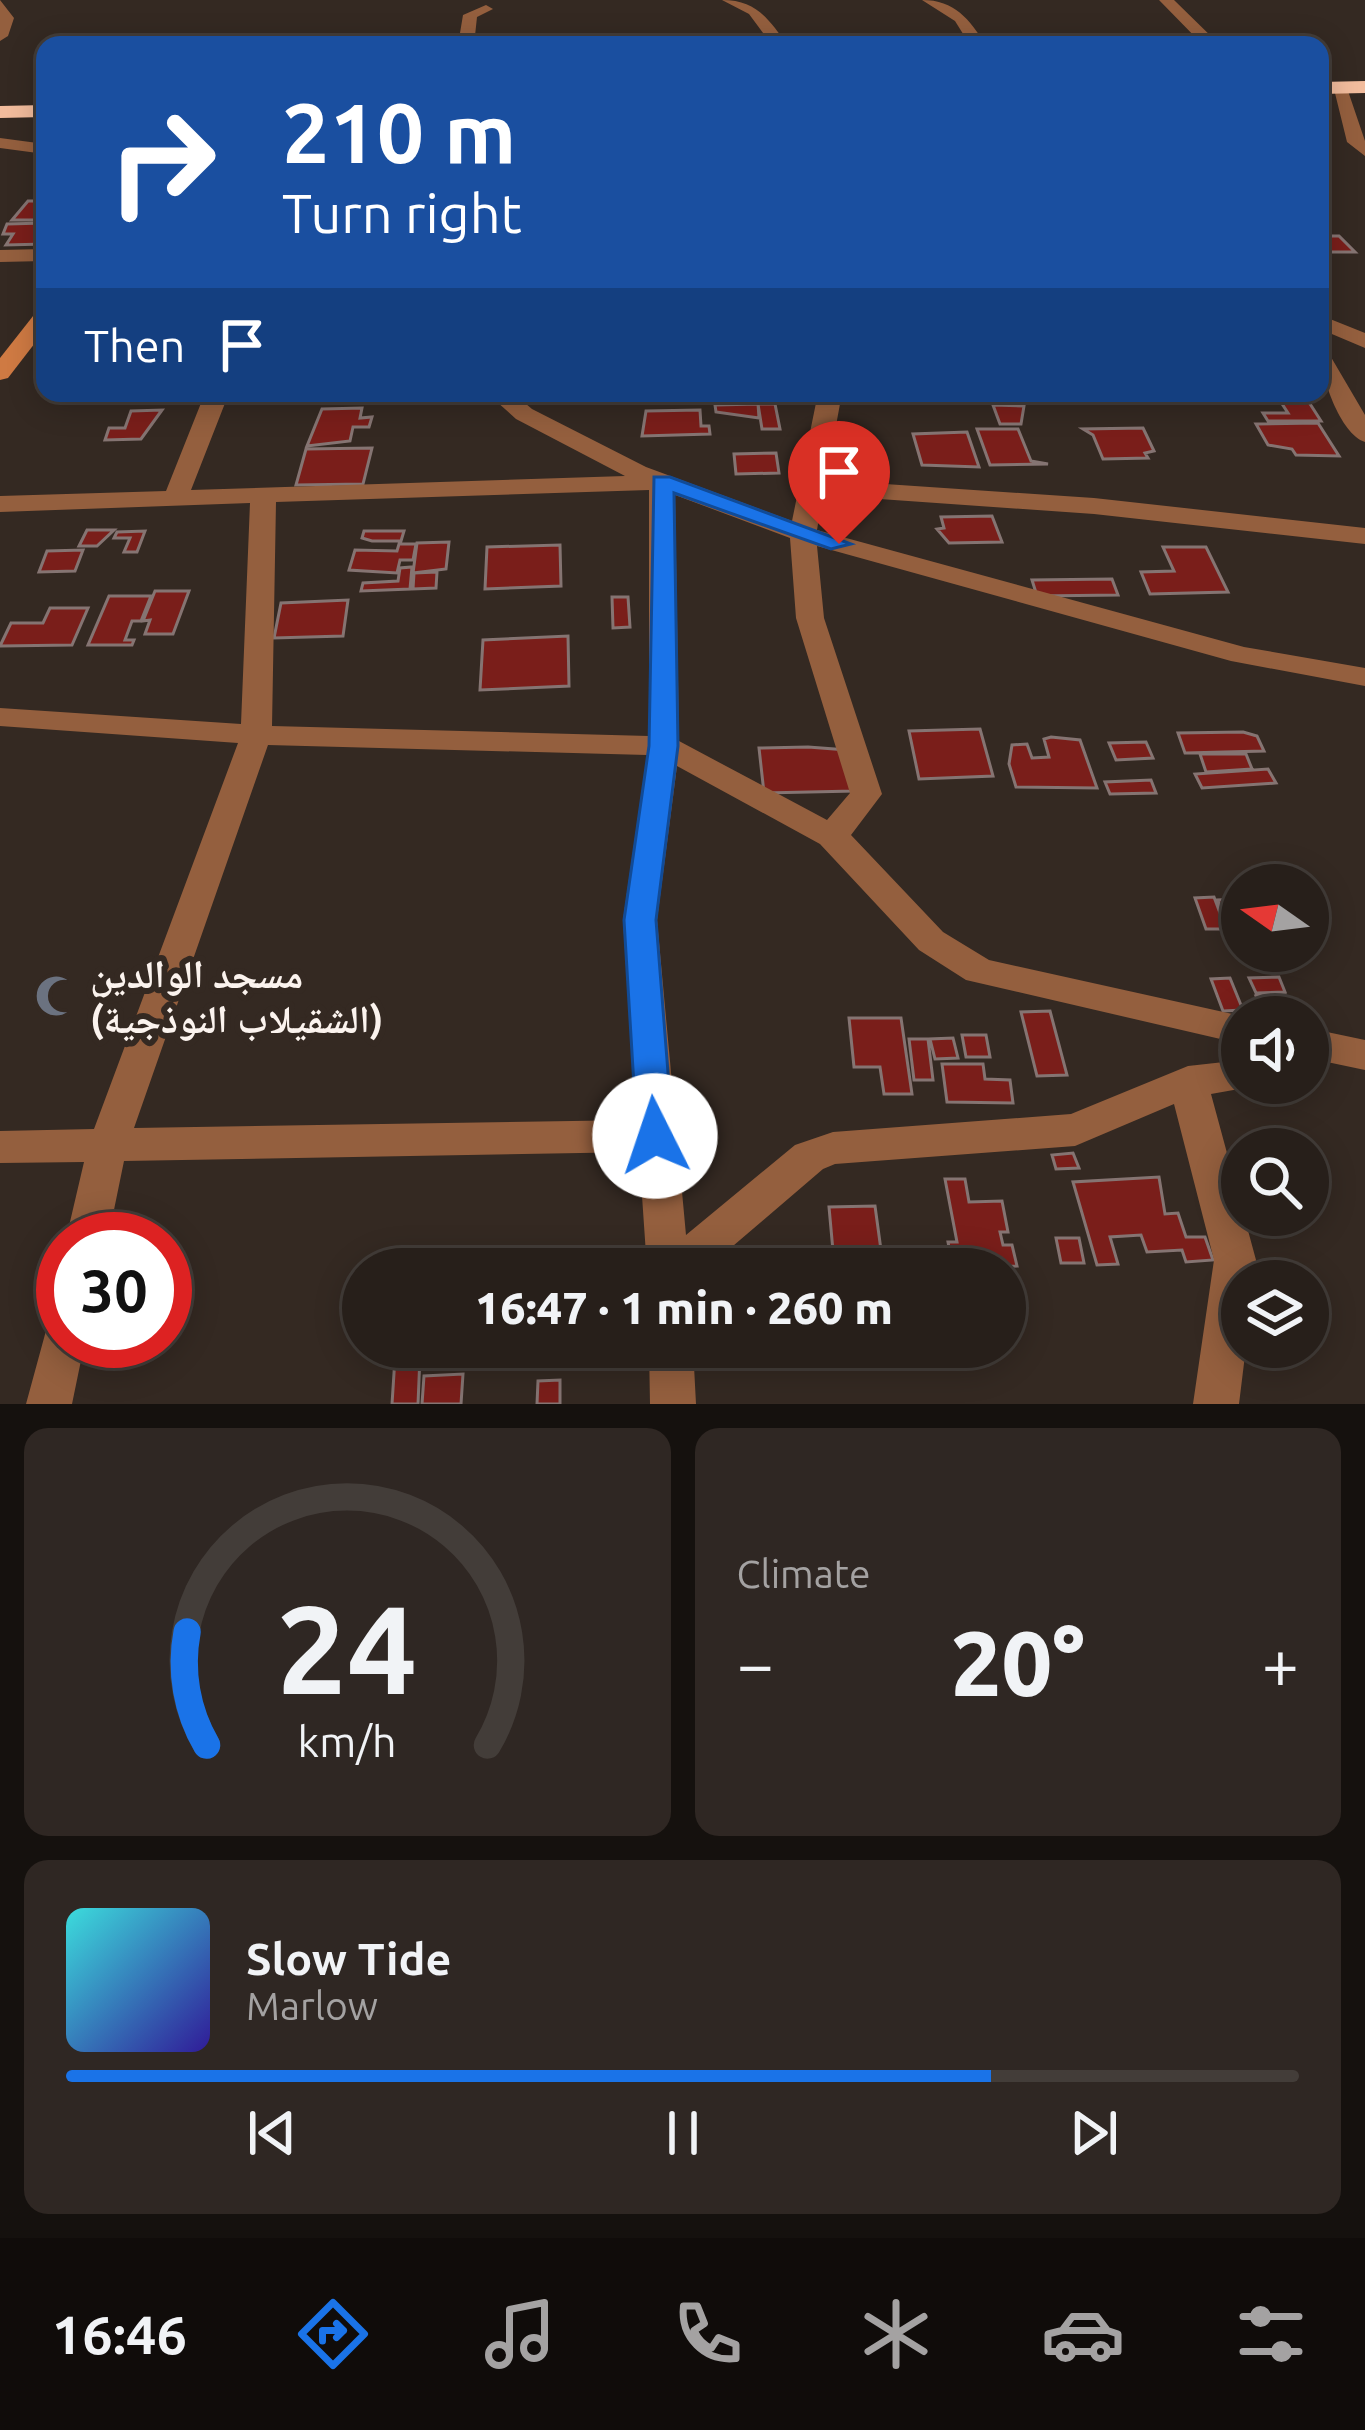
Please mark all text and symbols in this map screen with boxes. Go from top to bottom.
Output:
icon: right [84,84,240,240]
text: 210 m [282,85,516,179]
text: Turn right [282,183,522,243]
icon: arrive [209,312,275,378]
text: Then [84,320,185,371]
pin [788,421,890,544]
icon: arrive [806,439,872,505]
north arrow [1221,864,1329,972]
map controls [1221,864,1329,1368]
place label: مسجد الوالدين (الشقيلاب النوذجية) [90,952,384,1042]
mosque icon: مسجد الوالدين (الشقيلاب النوذجية) [33,973,79,1019]
button: sound [1221,996,1329,1104]
position arrow [592,1073,718,1199]
button: search [1221,1128,1329,1236]
speed limit sign: 30 [36,1212,192,1368]
button: layers [1221,1260,1329,1368]
text: 16:47 · 1 min · 260 m [475,1282,893,1333]
text: Climate [737,1552,871,1595]
text: 24 [277,1578,418,1718]
text: 20° [951,1612,1085,1713]
text: − [737,1626,774,1700]
text: + [1262,1626,1299,1700]
text: km/h [298,1717,397,1765]
text: Slow Tide [246,1933,451,1984]
text: Marlow [246,1984,378,2027]
icon: previous [239,2100,305,2166]
icon: pause [650,2100,716,2166]
icon: next [1061,2100,1127,2166]
icon: directions [291,2292,375,2376]
icon: music [478,2292,562,2376]
icon: phone [666,2292,750,2376]
icon: climate [854,2292,938,2376]
icon: car [1041,2292,1125,2376]
icon: filters [1229,2292,1313,2376]
text: 16:46 [52,2304,187,2364]

